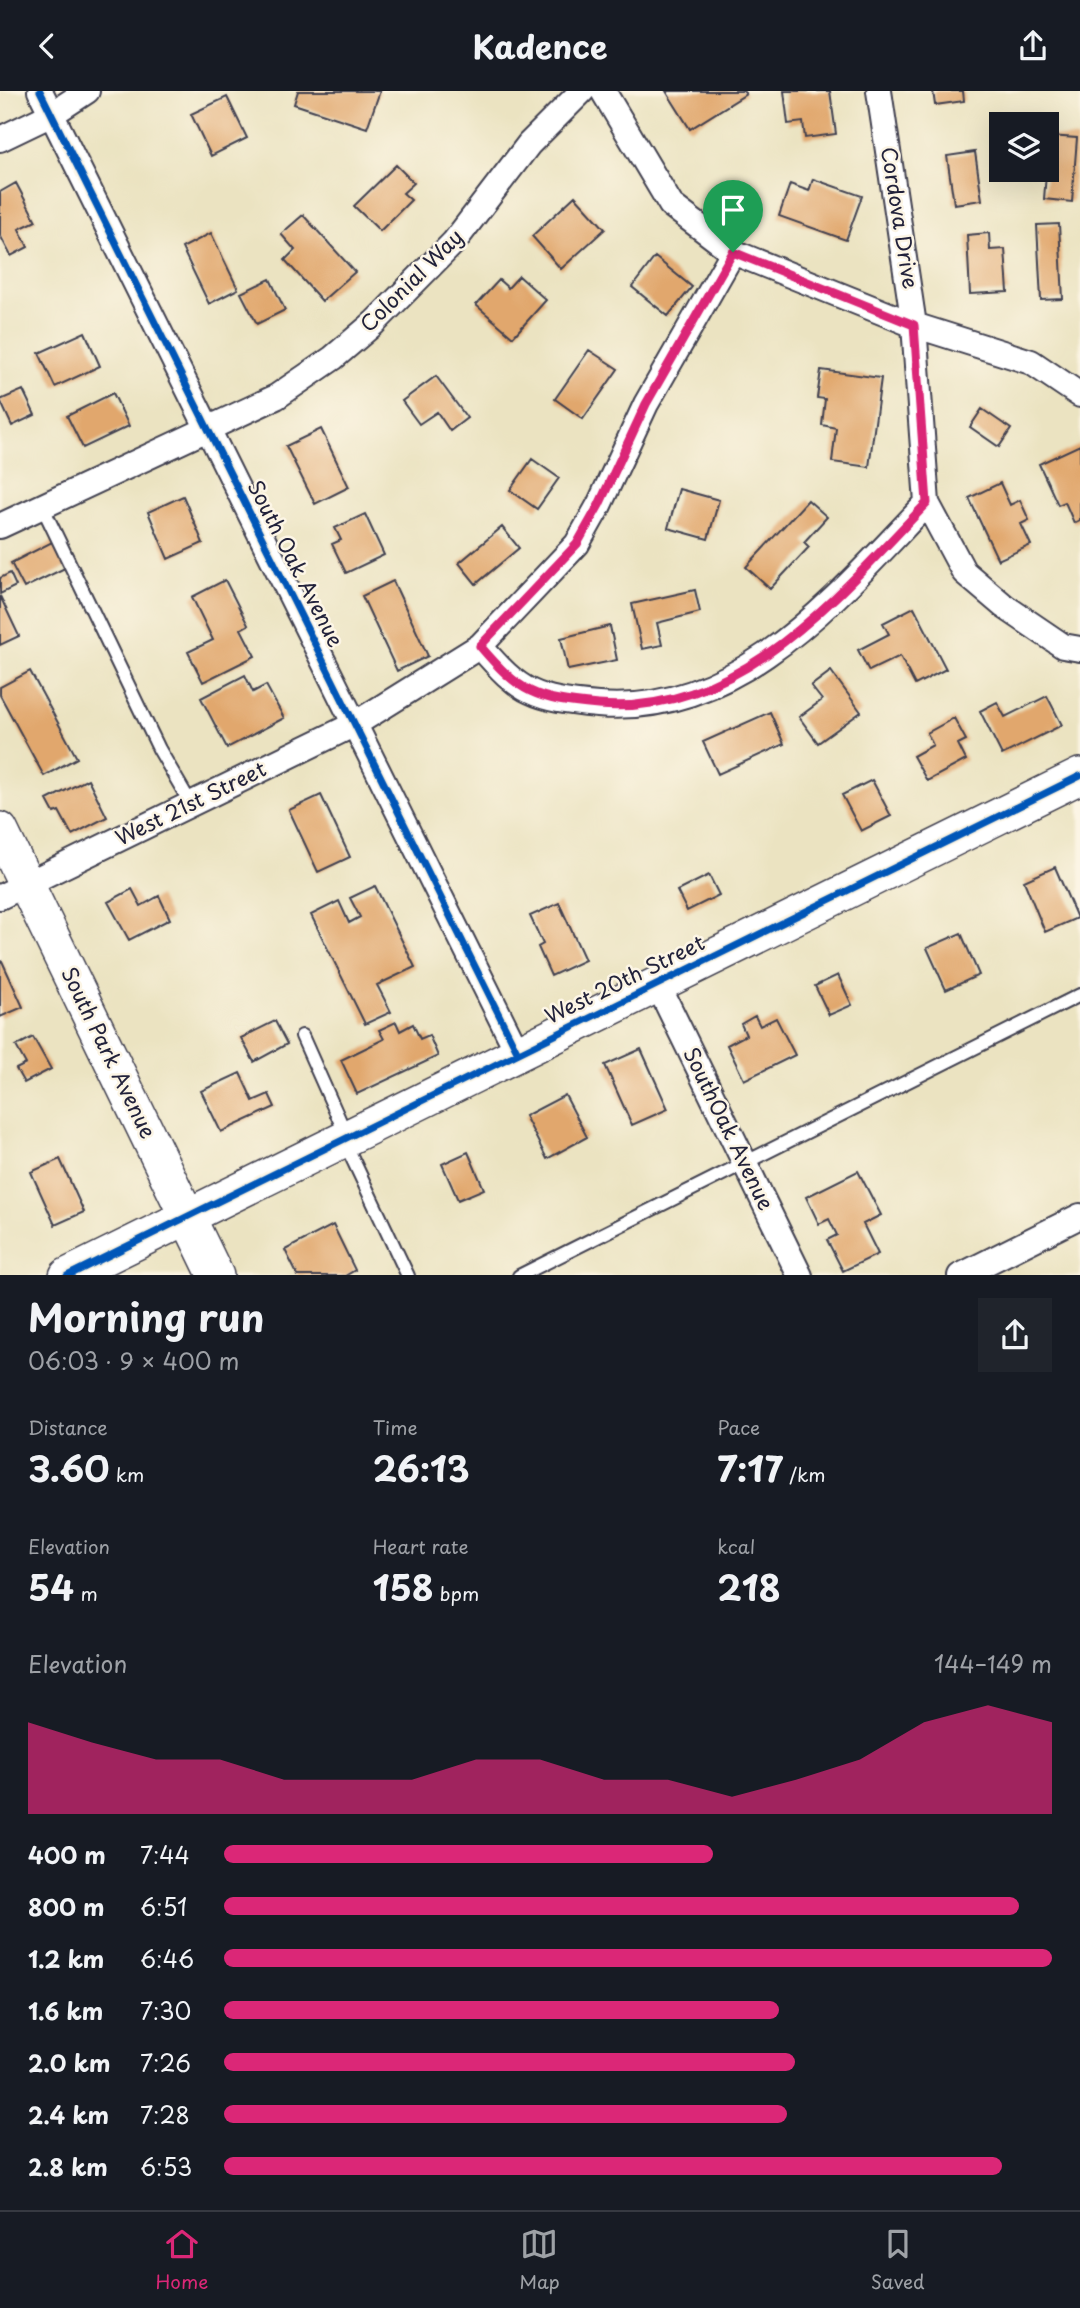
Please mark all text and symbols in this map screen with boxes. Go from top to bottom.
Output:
text: Kadence [472,22,608,70]
icon: back [28,27,66,65]
icon: share [1014,27,1052,65]
map controls [989,112,1059,182]
button: layers [989,112,1059,182]
street label: Cordova Drive [874,144,928,291]
pin [703,180,763,252]
icon: arrive [714,191,752,229]
street label: Colonial Way [352,221,470,339]
street label: South Oak Avenue [241,474,353,652]
street label: West 21st Street [109,752,271,853]
street label: West 20th Street [539,926,710,1031]
street label: South Park Avenue [54,961,165,1143]
street label: SouthOak Avenue [676,1041,783,1215]
text: Morning run [28,1288,264,1345]
button: share [978,1298,1052,1372]
text: 06:03 · 9 × 400 m [28,1343,240,1378]
text: Distance [28,1413,108,1441]
text: Time [373,1413,418,1441]
text: Pace [717,1413,760,1441]
text: 3.60 [28,1441,110,1494]
text: 26:13 [373,1441,470,1494]
text: 7:17 [717,1441,783,1494]
text: km [110,1460,144,1488]
text: /km [783,1460,826,1488]
text: Elevation [28,1532,110,1560]
text: Heart rate [373,1532,469,1560]
text: kcal [717,1532,755,1560]
text: 54 [28,1560,74,1613]
text: 158 [373,1560,434,1613]
text: 218 [717,1560,781,1613]
text: m [74,1579,98,1607]
text: bpm [434,1579,479,1607]
text: Elevation [28,1646,127,1681]
text: 144–149 m [934,1646,1052,1681]
text: 400 m [28,1837,106,1872]
text: 7:44 [140,1837,190,1872]
text: 800 m [28,1889,105,1924]
text: 6:51 [140,1889,187,1924]
text: 1.2 km [28,1941,104,1976]
text: 6:46 [140,1941,194,1976]
text: 1.6 km [28,1993,103,2028]
text: 7:30 [140,1993,191,2028]
text: 2.0 km [28,2045,110,2080]
text: 7:26 [140,2045,191,2080]
text: 2.4 km [28,2097,109,2132]
text: 7:28 [140,2097,190,2132]
text: 2.8 km [28,2149,108,2184]
text: 6:53 [140,2149,192,2184]
tab: Home [155,2225,208,2295]
tab: Map [519,2225,560,2295]
tab: Saved [871,2225,925,2295]

